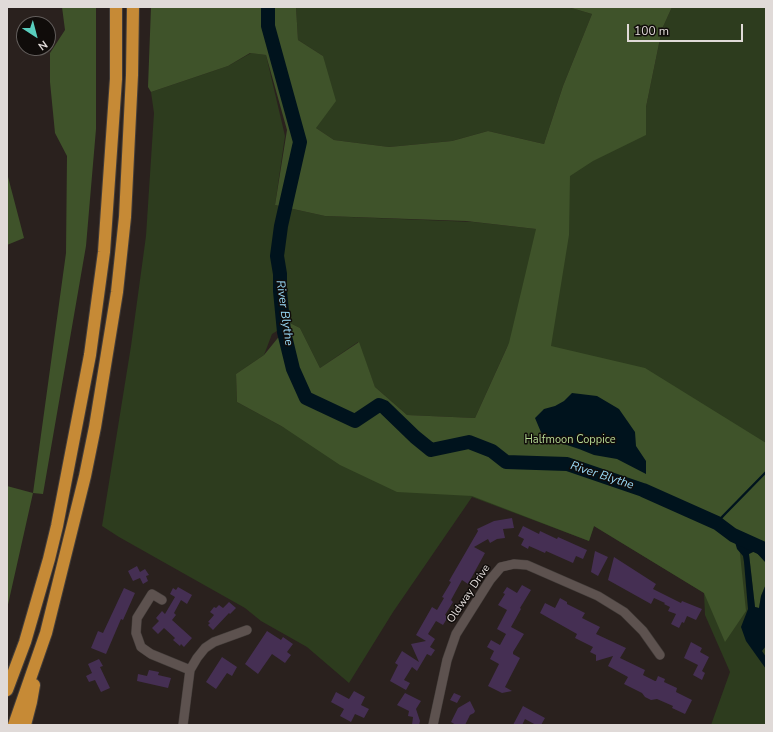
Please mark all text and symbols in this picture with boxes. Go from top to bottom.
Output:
north arrow [16,16,56,56]
scale bar [629,16,745,42]
text: 100 m [634,23,669,39]
text: N [35,37,51,54]
water label: River Blythe [272,279,296,347]
park label: Halfmoon Coppice [524,433,616,447]
water label: River Blythe [568,459,636,493]
street label: Oldway Drive [445,562,493,626]

